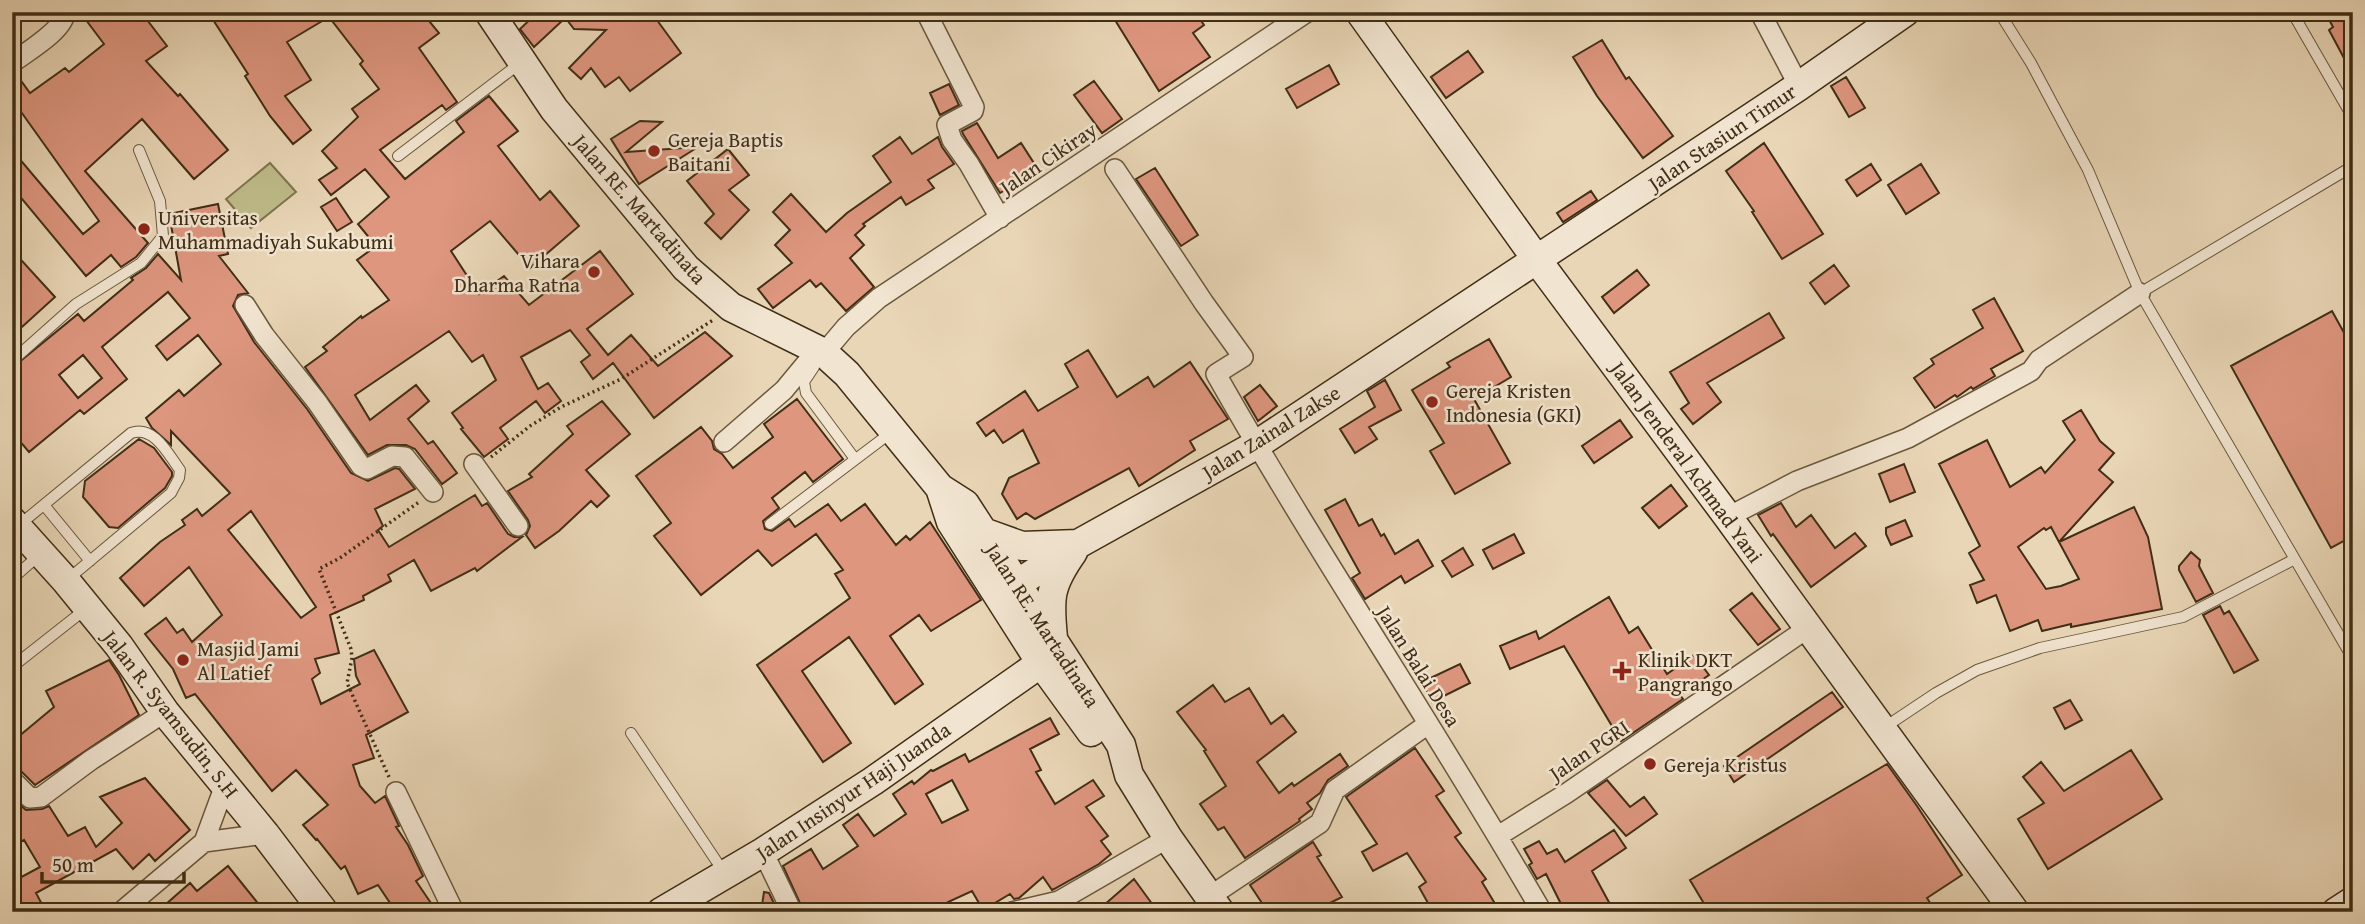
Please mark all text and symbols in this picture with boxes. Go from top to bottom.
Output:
street label: Jalan Stasiun Timur [1639,76,1803,200]
street label: Jalan Cikiray [991,114,1103,204]
place label: Gereja Baptis Baitani [668,124,783,179]
street label: Jalan RE. Martadinata [564,125,714,291]
marker: Gereja Baptis Baitani [646,143,662,159]
place label: Universitas Muhammadiyah Sukabumi [158,202,394,257]
marker: Universitas Muhammadiyah Sukabumi [136,221,152,237]
place label: Vihara Dharma Ratna [454,245,580,300]
marker: Vihara Dharma Ratna [586,264,602,280]
street label: Jalan Jenderal Achmad Yani [1601,352,1771,569]
place label: Gereja Kristen Indonesia (GKI) [1446,375,1581,430]
street label: Jalan Zainal Zakse [1193,377,1346,489]
marker: Gereja Kristen Indonesia (GKI) [1424,394,1440,410]
street label: Jalan RE. Martadinata [976,534,1108,713]
street label: Jalan Balai Desa [1368,597,1469,733]
street label: Jalan R. Syamsudin, S.H [94,621,247,805]
place label: Masjid Jami Al Latief [197,633,300,688]
place label: Klinik DKT Pangrango [1638,644,1733,699]
marker: Masjid Jami Al Latief [175,652,191,668]
marker: Klinik DKT Pangrango [1612,661,1632,681]
street label: Jalan PGRI [1540,712,1635,790]
street label: Jalan Insinyur Haji Juanda [747,714,957,870]
place label: Gereja Kristus [1664,749,1787,780]
marker: Gereja Kristus [1642,756,1658,772]
scale bar [42,840,184,884]
text: 50 m [52,849,94,880]

